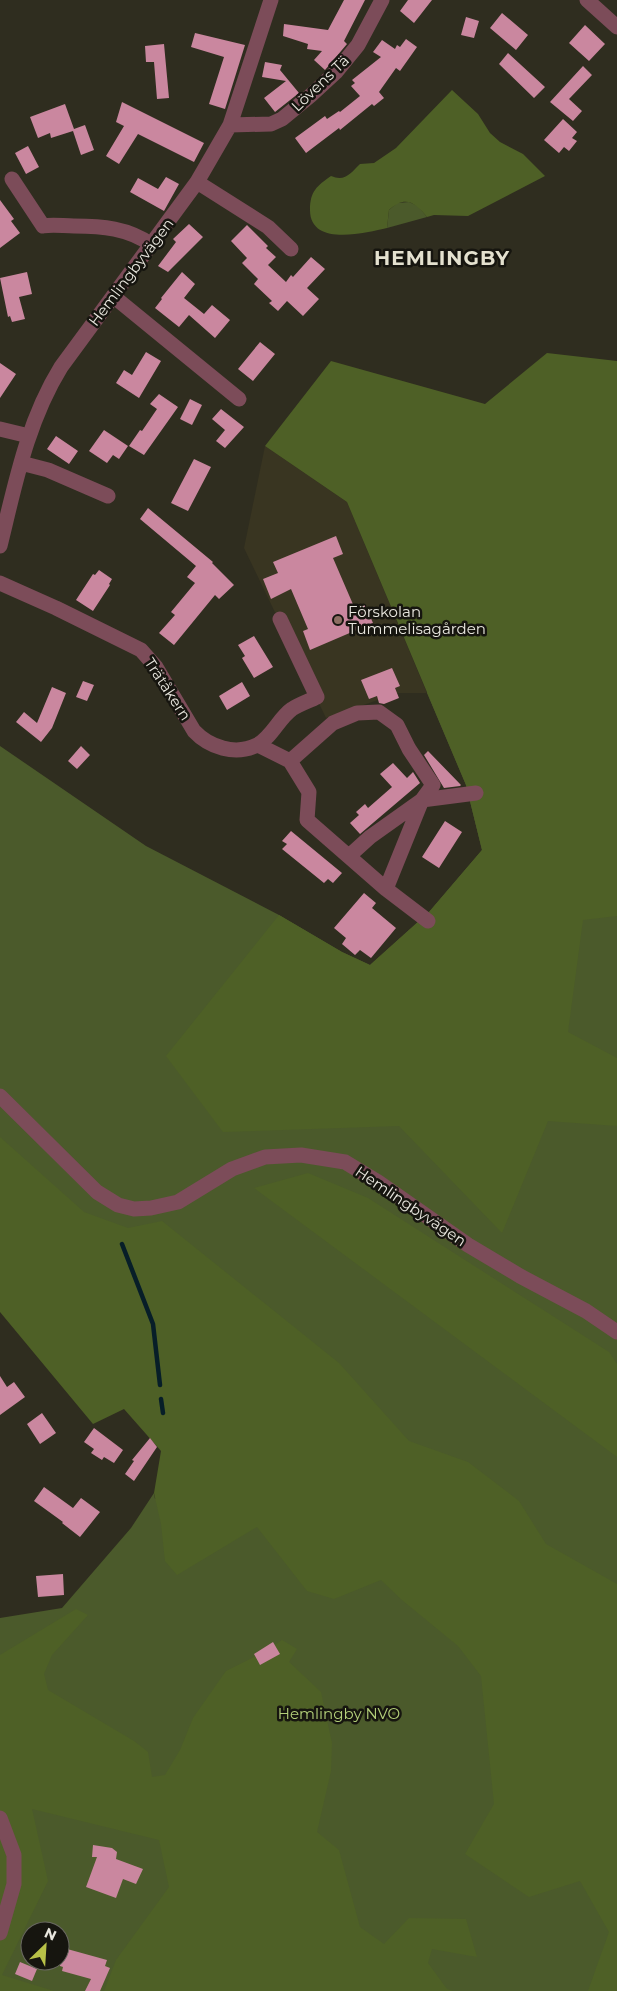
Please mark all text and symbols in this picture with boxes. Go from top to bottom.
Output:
street label: Lövens Tä [287,51,353,115]
street label: Hemlingbyvägen [84,214,178,330]
district label: HEMLINGBY [374,246,510,270]
place label: Förskolan Tummelisagården [348,602,486,638]
marker: Förskolan Tummelisagården [332,614,344,626]
street label: Trätåkern [141,654,195,724]
street label: Hemlingbyvägen [352,1162,470,1250]
park label: Hemlingby NVO [278,1704,400,1723]
north arrow [20,1921,70,1971]
text: N [42,1924,59,1945]

